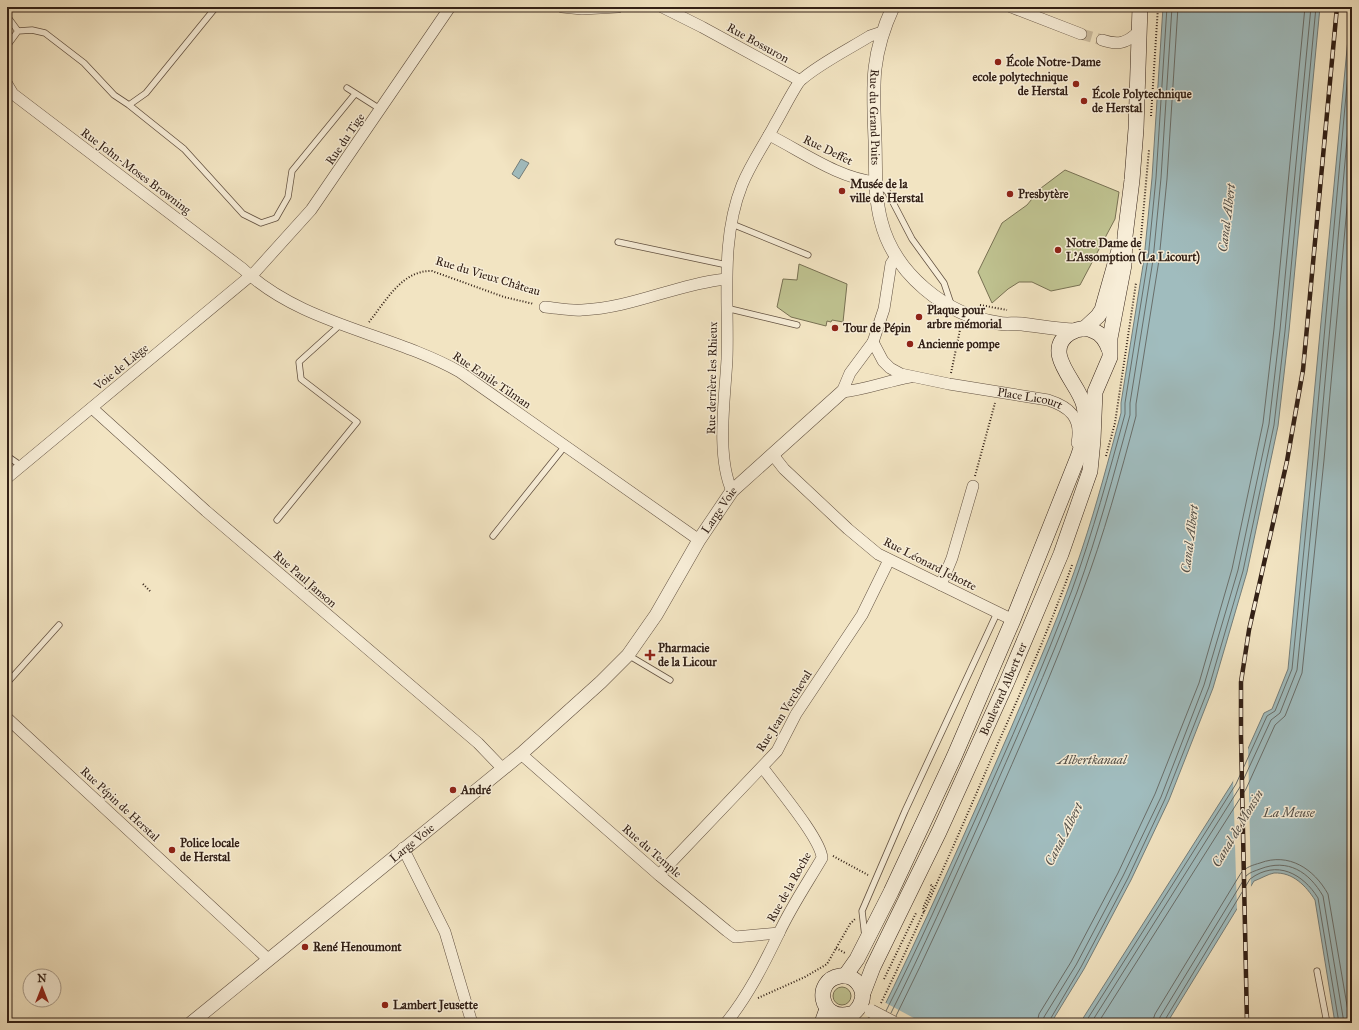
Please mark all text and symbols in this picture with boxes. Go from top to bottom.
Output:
street label: Rue Bossuron [725,20,792,66]
place label: École Notre-Dame [1006,53,1101,69]
marker: École Notre-Dame [993,57,1003,67]
street label: Rue du Grand Puits [867,69,882,165]
place label: ecole polytechnique de Herstal [972,70,1069,98]
marker: ecole polytechnique de Herstal [1071,79,1081,89]
place label: École Polytechnique de Herstal [1092,85,1192,115]
marker: École Polytechnique de Herstal [1079,96,1089,106]
street label: Rue du Tige [323,110,368,168]
street label: Rue John-Moses Browning [78,125,194,218]
street label: Rue Deffet [801,132,856,168]
place label: Musée de la ville de Herstal [849,177,924,205]
water label: Canal Albert [1215,182,1239,253]
marker: Musée de la ville de Herstal [837,186,847,196]
place label: Presbytère [1018,187,1069,202]
marker: Presbytère [1005,189,1015,199]
place label: Notre Dame de L'Assomption (La Licourt) [1066,236,1200,265]
marker: Notre Dame de L'Assomption (La Licourt) [1053,245,1063,255]
street label: Rue du Vieux Château [434,253,543,299]
place label: Plaque pour arbre mémorial [927,303,1002,331]
marker: Plaque pour arbre mémorial [914,312,924,322]
street label: Rue derrière les Rhieux [704,321,720,435]
place label: Tour de Pépin [842,321,911,336]
marker: Tour de Pépin [830,323,840,333]
place label: Ancienne pompe [917,337,1000,352]
marker: Ancienne pompe [905,339,915,349]
street label: Voie de Liège [90,341,152,395]
street label: Rue Emile Tilman [450,349,534,412]
street label: Place Licourt [996,385,1066,412]
street label: Large Voie [698,483,740,536]
water label: Canal Albert [1178,503,1202,574]
street label: Rue Léonard Jehotte [881,534,979,594]
street label: Rue Paul Janson [270,548,340,611]
street label: Boulevard Albert 1er [977,640,1030,738]
place label: Pharmacie de la Licour [658,641,717,669]
marker: Pharmacie de la Licour [645,650,655,660]
street label: Rue Jean Vercheval [753,667,816,755]
water label: Albertkanaal [1055,752,1128,768]
street label: Rue Pépin de Herstal [78,764,163,845]
place label: André [460,783,492,797]
marker: André [448,785,458,795]
water label: Canal de Monsin [1209,787,1267,870]
water label: Canal Albert [1041,799,1087,869]
water label: La Meuse [1262,805,1316,821]
street label: Large Voie [387,821,437,865]
street label: Rue du Temple [620,822,684,880]
place label: Police locale de Herstal [180,836,239,864]
marker: Police locale de Herstal [167,845,177,855]
street label: Rue de la Roche [764,849,814,925]
place label: René Henoumont [313,940,402,954]
marker: René Henoumont [300,942,310,952]
north arrow [22,968,62,1008]
text: N [37,972,47,985]
place label: Lambert Jeusette [393,998,478,1013]
marker: Lambert Jeusette [380,1000,390,1010]

